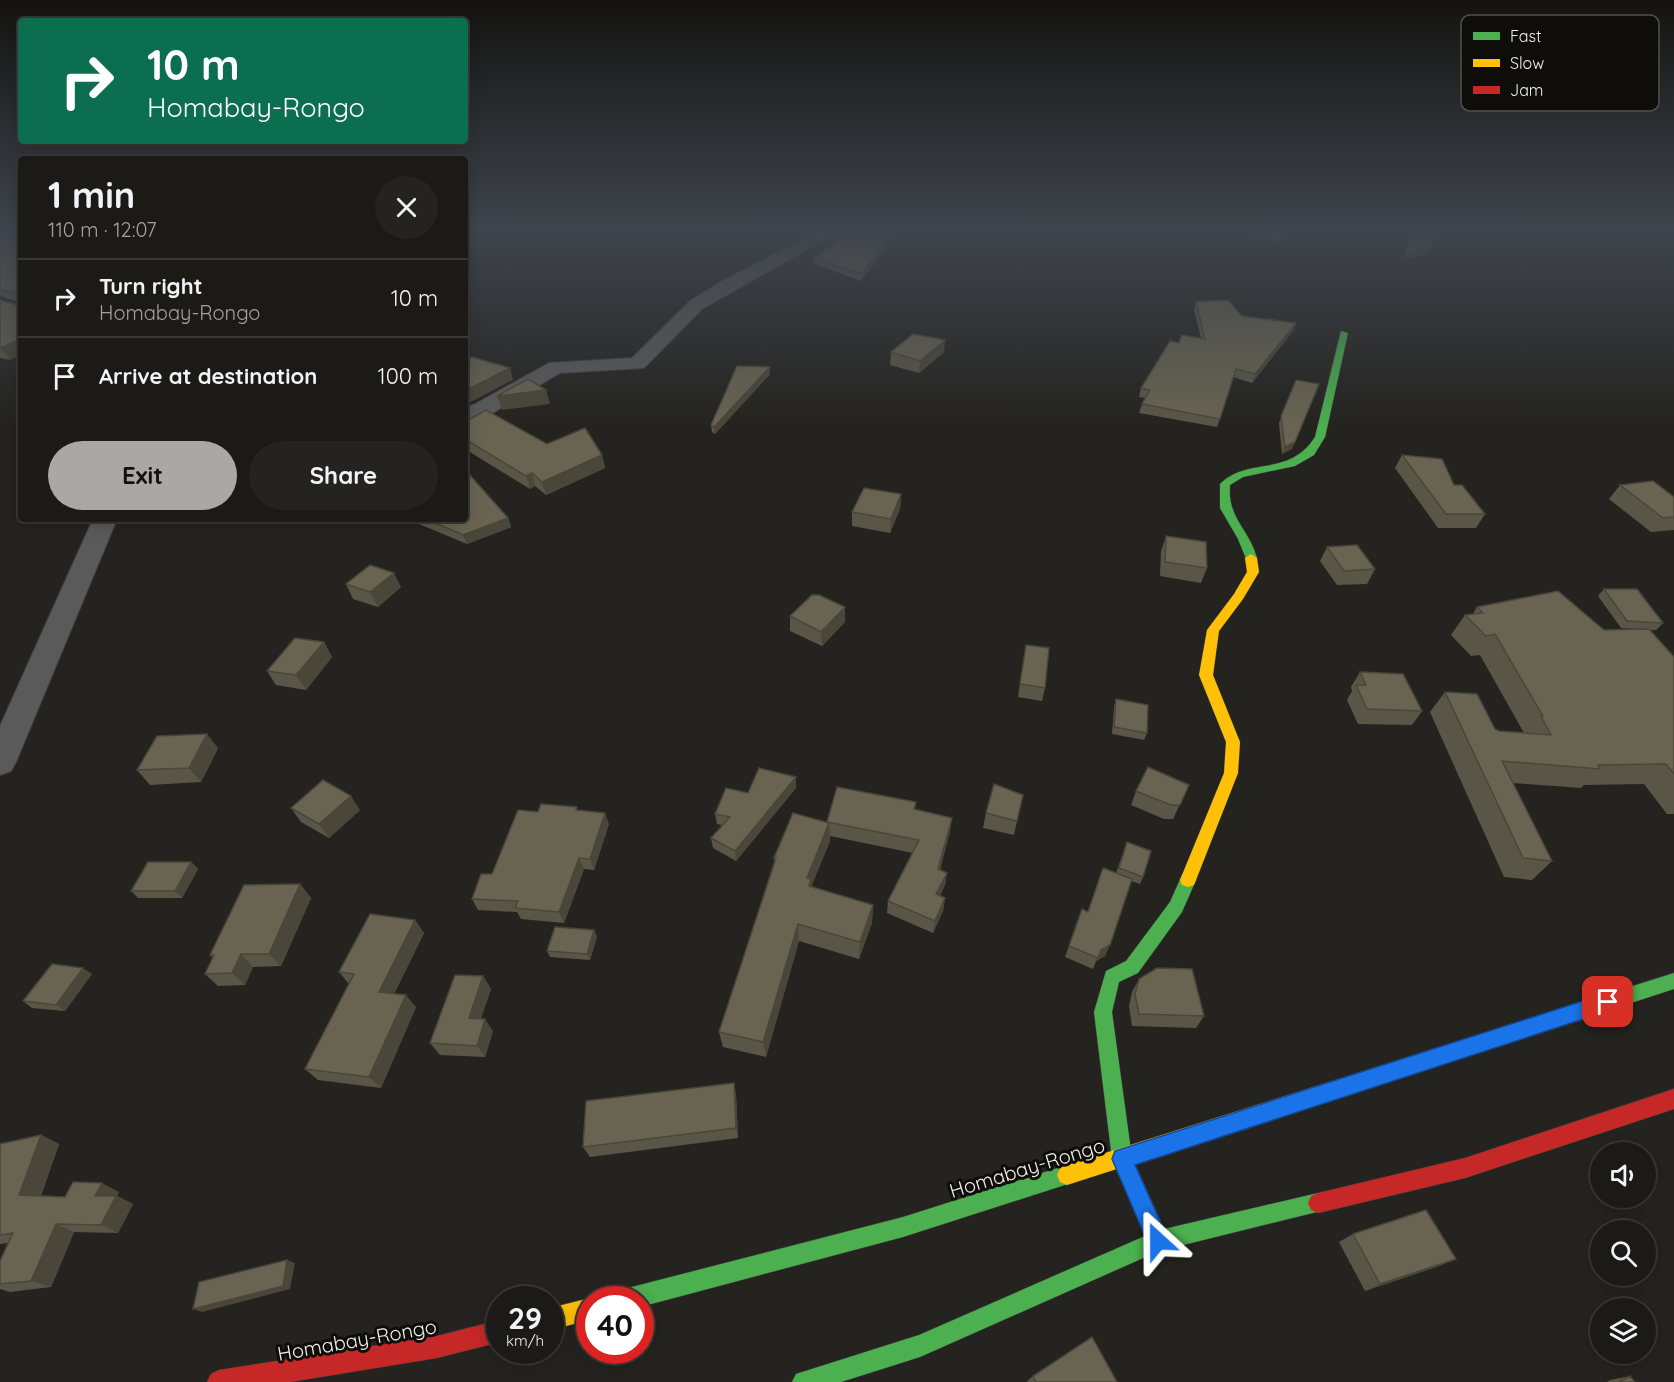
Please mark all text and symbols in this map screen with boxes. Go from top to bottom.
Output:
legend [1461,15,1659,111]
text: Fast [1510,26,1541,46]
text: 10 m [147,38,240,91]
icon: right [48,42,126,120]
text: Slow [1510,53,1544,73]
text: Jam [1510,80,1543,100]
text: Homabay-Rongo [147,90,365,124]
text: 1 min [48,172,135,217]
button: close [375,176,438,239]
text: 110 m · 12:07 [48,217,157,242]
text: Turn right [99,272,203,300]
icon: right [48,282,81,315]
text: 10 m [391,284,438,312]
text: Homabay-Rongo [99,300,260,325]
icon: arrive [48,360,81,393]
text: Arrive at destination [99,362,317,390]
text: 100 m [378,362,438,390]
button: Exit [48,441,237,510]
button: Share [249,441,438,510]
pin [1582,976,1633,1027]
icon: arrive [1591,985,1624,1018]
street label: Homabay-Rongo [946,1132,1108,1203]
map controls [1590,1142,1656,1364]
button: sound [1590,1142,1656,1208]
position arrow [1126,1209,1190,1273]
button: search [1590,1220,1656,1286]
speed limit sign: 40 [576,1286,654,1364]
button: layers [1590,1298,1656,1364]
text: 29 [508,1299,542,1337]
street label: Homabay-Rongo [275,1313,439,1366]
text: km/h [506,1331,544,1350]

